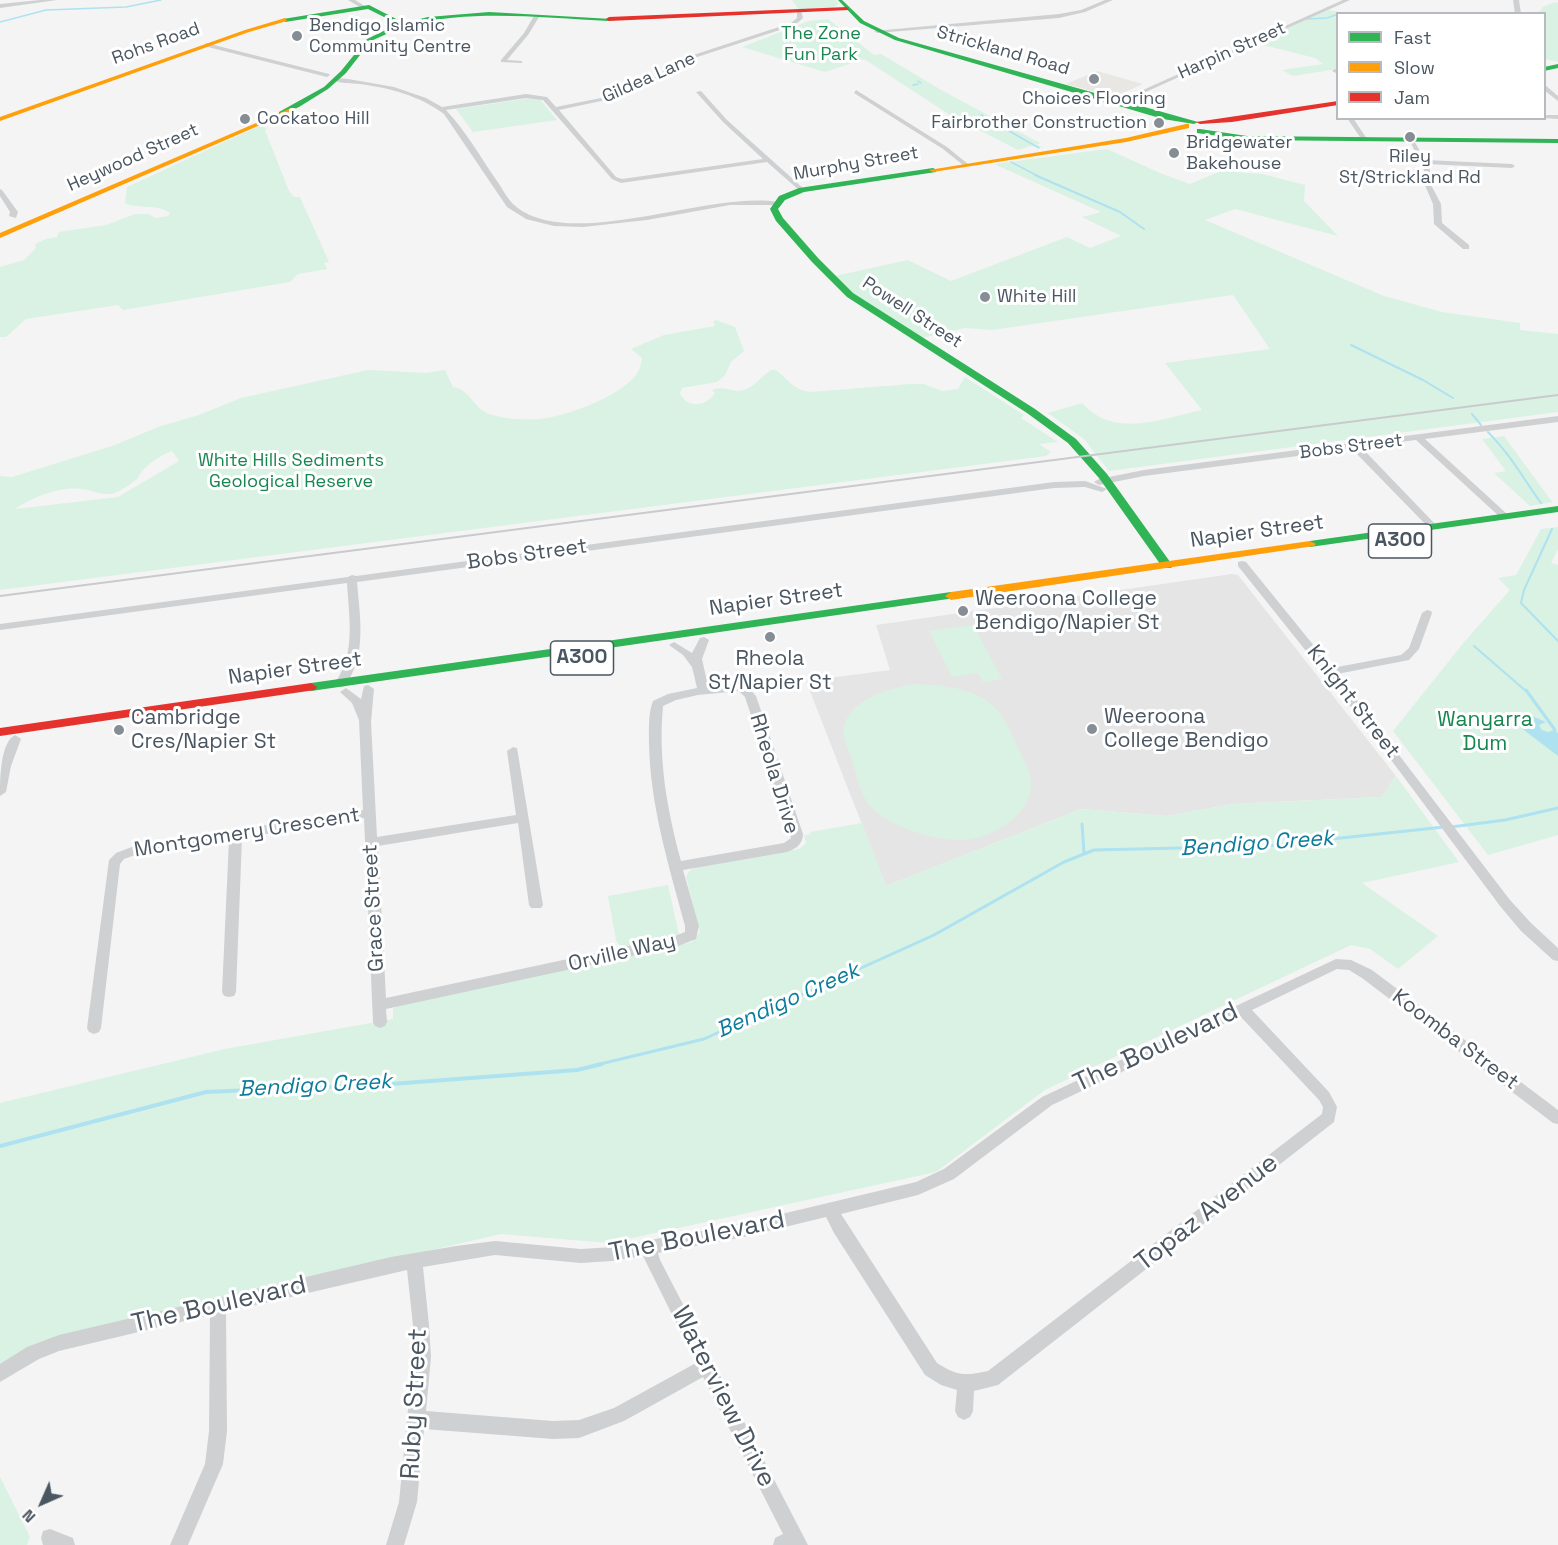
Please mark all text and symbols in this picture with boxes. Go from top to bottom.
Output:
legend [1336,12,1546,120]
place label: Bendigo Islamic Community Centre [309,15,471,57]
street label: Rohs Road [109,18,203,70]
street label: Harpin Street [1175,18,1289,84]
street label: Strickland Road [934,22,1072,80]
park label: The Zone Fun Park [781,23,861,66]
text: Fast [1394,26,1431,49]
marker: Bendigo Islamic Community Centre [290,29,304,43]
street label: Gildea Lane [599,48,699,108]
text: Slow [1394,56,1435,79]
marker: Choices Flooring [1087,72,1101,86]
text: Jam [1394,86,1430,109]
place label: Choices Flooring [1022,88,1166,110]
place label: Cockatoo Hill [257,108,370,130]
marker: Cockatoo Hill [238,112,252,126]
place label: Fairbrother Construction [931,112,1147,134]
marker: Fairbrother Construction [1152,116,1166,130]
street label: Heywood Street [64,119,202,197]
marker: Riley St/Strickland Rd [1403,130,1417,144]
place label: Bridgewater Bakehouse [1186,132,1292,174]
street label: Murphy Street [792,142,920,186]
marker: Bridgewater Bakehouse [1167,146,1181,160]
place label: Riley St/Strickland Rd [1339,146,1481,188]
street label: Powell Street [858,273,966,353]
place label: White Hill [997,286,1076,308]
marker: White Hill [978,290,992,304]
street label: Bobs Street [1298,430,1404,464]
park label: White Hills Sediments Geological Reserve [198,450,384,492]
street label: Napier Street [1189,510,1325,554]
road number: A300 [1368,524,1432,558]
street label: Bobs Street [465,534,589,576]
street label: Napier Street [708,578,844,622]
place label: Weeroona College Bendigo/Napier St [975,586,1160,636]
marker: Weeroona College Bendigo/Napier St [956,604,970,618]
marker: Rheola St/Napier St [763,630,777,644]
road number: A300 [550,641,614,675]
street label: Knight Street [1301,641,1405,763]
place label: Rheola St/Napier St [708,646,832,696]
street label: Napier Street [227,647,363,691]
place label: Weeroona College Bendigo [1104,704,1269,754]
place label: Cambridge Cres/Napier St [131,705,276,755]
park label: Wanyarra Dum [1437,707,1533,757]
street label: Rheola Drive [744,711,804,837]
marker: Weeroona College Bendigo [1085,722,1099,736]
marker: Cambridge Cres/Napier St [112,723,126,737]
street label: Montgomery Crescent [132,803,362,863]
water label: Bendigo Creek [1179,825,1335,863]
street label: Grace Street [358,844,390,972]
street label: Orville Way [566,928,678,978]
water label: Bendigo Creek [712,958,864,1044]
street label: Koomba Street [1387,984,1523,1096]
street label: The Boulevard [1069,996,1243,1100]
water label: Bendigo Creek [237,1069,393,1103]
street label: Topaz Avenue [1129,1148,1285,1278]
street label: The Boulevard [606,1205,788,1269]
street label: The Boulevard [129,1270,309,1340]
street label: Waterview Drive [664,1301,782,1493]
street label: Ruby Street [395,1328,435,1480]
north arrow [12,1473,72,1533]
text: N [18,1505,40,1527]

